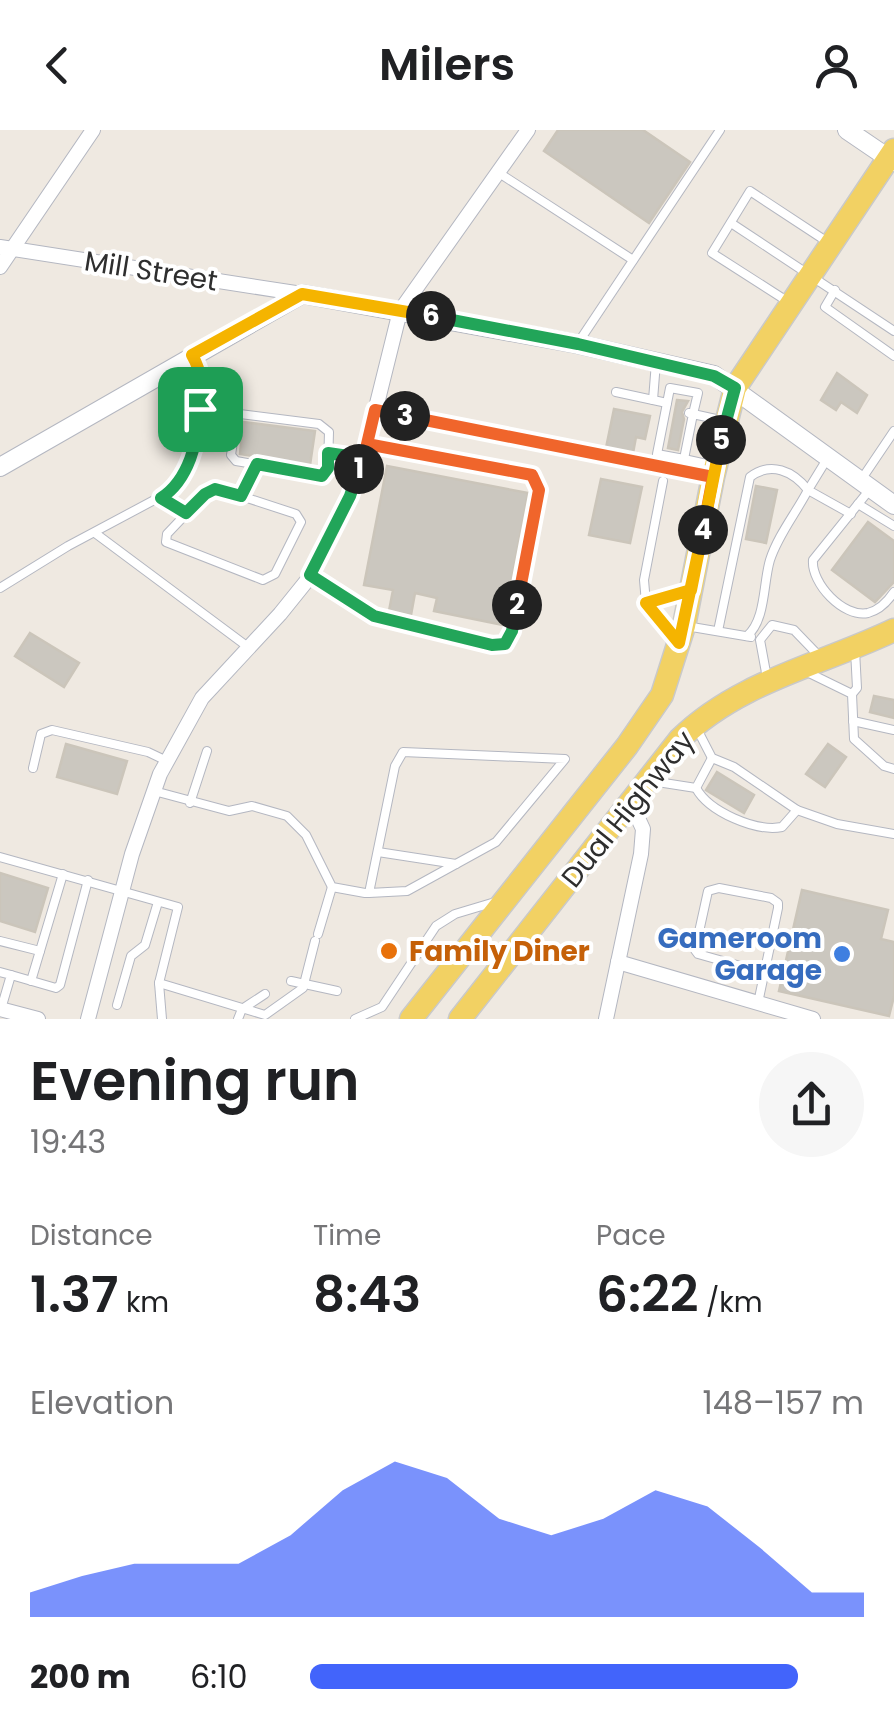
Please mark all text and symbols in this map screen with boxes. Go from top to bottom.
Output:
text: Milers [379,33,515,96]
icon: back [30,38,85,93]
icon: person [809,38,864,93]
street label: Mill Street [82,241,220,301]
pin: 6 [406,291,456,341]
text: 6 [422,296,440,335]
pin [158,367,243,452]
icon: arrive [173,382,228,437]
pin: 3 [380,391,430,441]
text: 3 [397,396,413,435]
pin: 5 [696,415,746,465]
text: 5 [712,420,730,459]
pin: 1 [334,444,384,494]
text: 1 [354,449,364,488]
pin: 4 [678,505,728,555]
text: 4 [694,510,712,549]
pin: 2 [492,580,542,630]
text: 2 [509,585,525,624]
street label: Dual Highway [552,722,704,896]
place label: Gameroom Garage [657,919,822,990]
place label: Family Diner [409,932,590,971]
marker: Family Diner [378,940,400,962]
marker: Gameroom Garage [831,943,853,965]
text: Evening run [30,1042,359,1119]
button: share [759,1052,864,1157]
text: 19:43 [30,1119,106,1164]
text: Distance [30,1216,153,1255]
text: Time [313,1216,381,1255]
text: Pace [596,1216,666,1255]
text: 1.37 [30,1259,118,1330]
text: 8:43 [313,1259,421,1330]
text: 6:22 [596,1259,699,1330]
text: km [118,1283,169,1322]
text: /km [699,1283,763,1322]
text: Elevation [30,1380,174,1425]
text: 148–157 m [702,1380,864,1425]
text: 200 m [30,1654,131,1699]
text: 6:10 [190,1654,247,1699]

